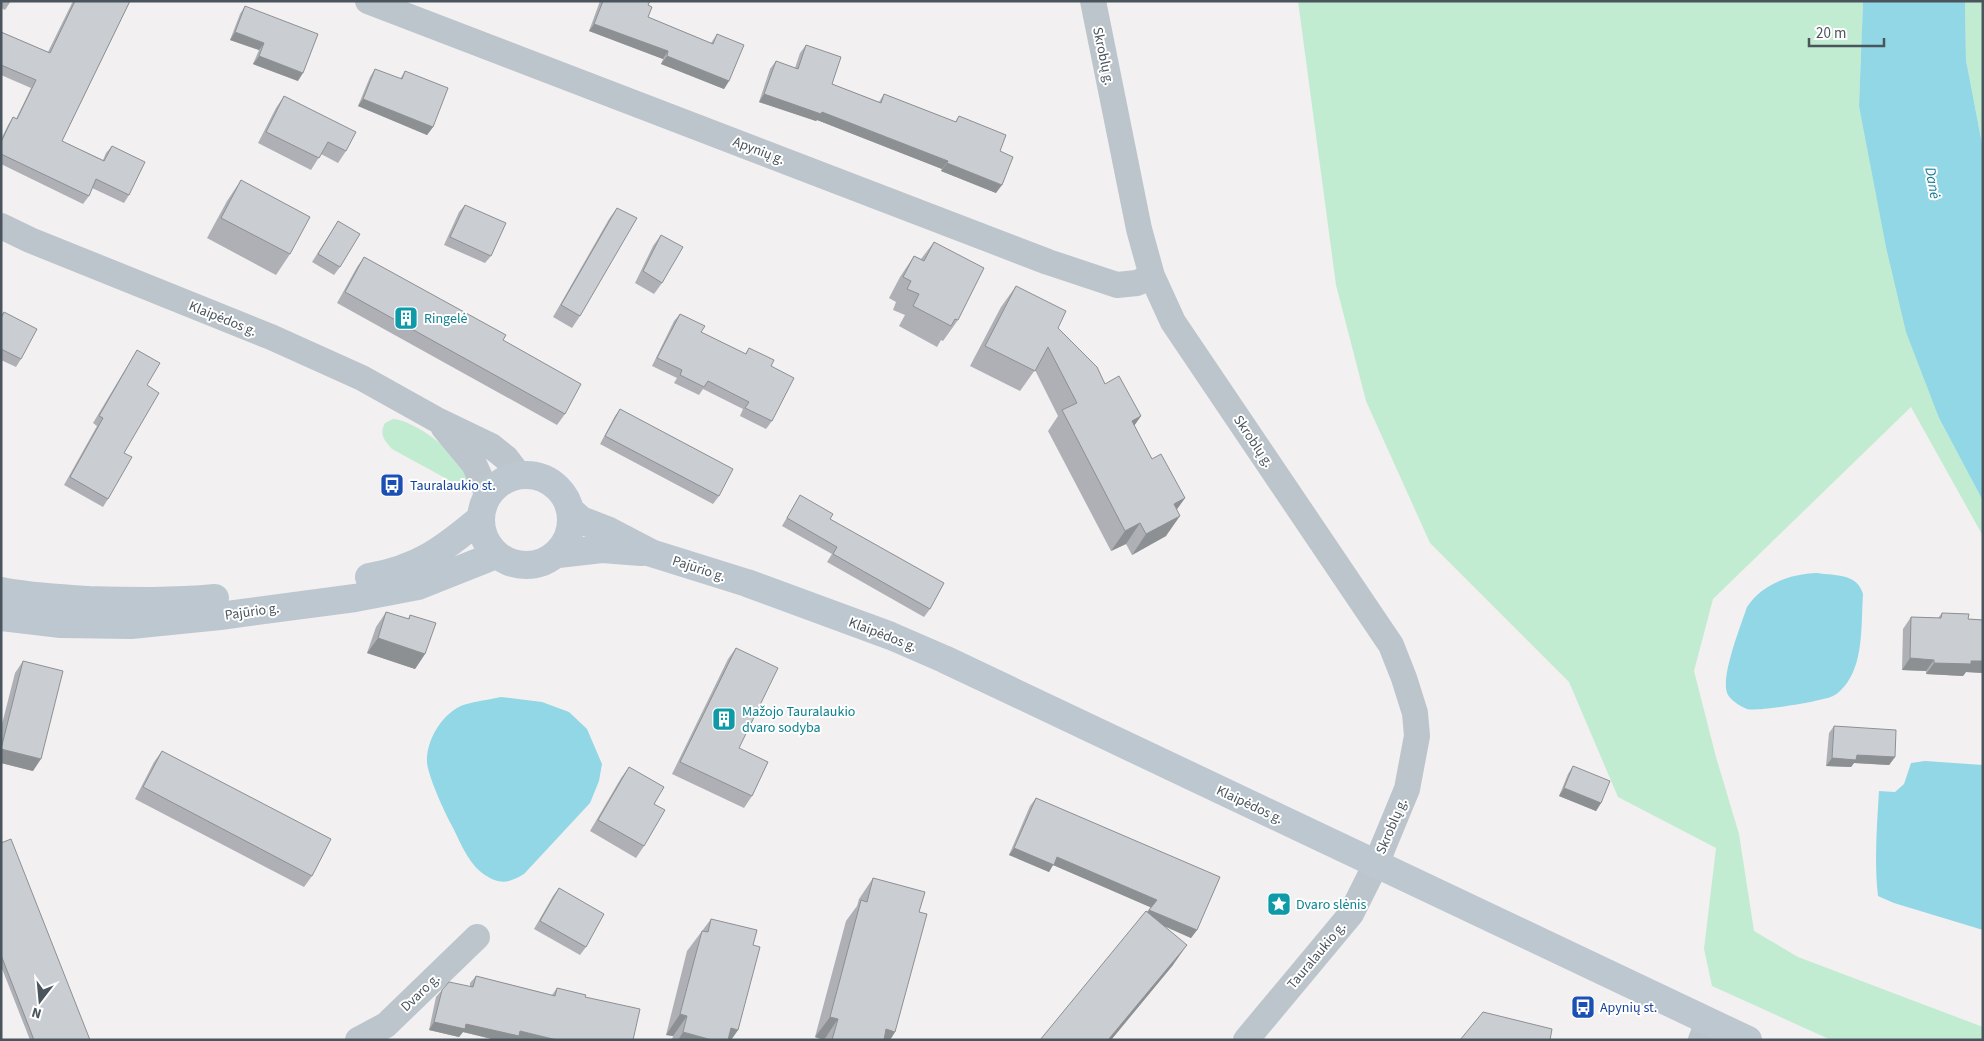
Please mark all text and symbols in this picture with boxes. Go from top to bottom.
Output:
scale bar [1809,15,1884,47]
text: 20 m [1816,23,1846,44]
street label: Skroblų g. [1087,25,1119,87]
street label: Apynių g. [730,132,787,170]
water label: Danė [1919,165,1946,201]
street label: Klaipėdos g. [186,296,259,342]
building icon: Ringelė [393,305,419,331]
place label: Ringelė [424,309,467,329]
street label: Skroblų g. [1228,412,1278,472]
bus stop icon: Tauralaukio st. [379,472,405,498]
place label: Tauralaukio st. [410,476,496,496]
street label: Pajūrio g. [670,551,728,587]
street label: Pajūrio g. [224,598,281,626]
street label: Klaipėdos g. [846,613,920,657]
place label: Mažojo Tauralaukio dvaro sodyba [742,702,855,738]
building icon: Mažojo Tauralaukio dvaro sodyba [711,706,737,732]
street label: Klaipėdos g. [1213,781,1286,829]
street label: Skroblų g. [1371,795,1413,857]
place icon: Dvaro slėnis [1266,891,1292,917]
place label: Dvaro slėnis [1296,895,1367,915]
street label: Tauralaukio g. [1283,918,1351,994]
street label: Dvaro g. [397,969,445,1016]
north arrow [15,976,65,1026]
bus stop icon: Apynių st. [1570,994,1596,1020]
place label: Apynių st. [1600,998,1657,1018]
text: N [29,1002,44,1023]

